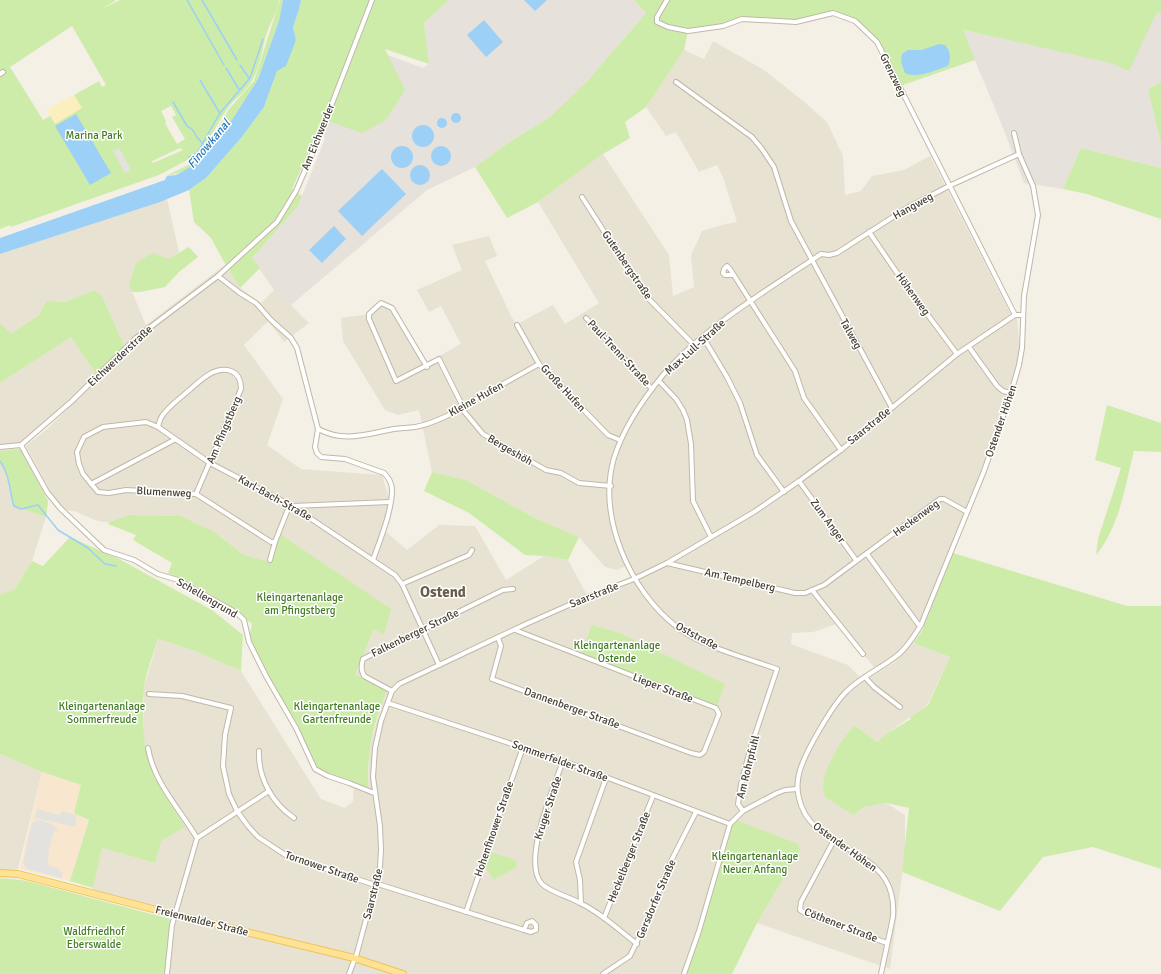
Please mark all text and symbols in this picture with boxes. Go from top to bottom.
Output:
street label: Grenzweg [877,51,909,99]
street label: Am Eichwerder [299,102,337,172]
water label: Finowkanal [184,115,235,171]
park label: Marina Park [66,129,123,142]
street label: Hangweg [891,190,936,222]
street label: Gutenbergstraße [599,228,655,302]
street label: Höhenweg [893,270,933,318]
street label: Paul-Trenn-Straße [585,317,653,389]
street label: Max-Lull-Straße [662,317,728,377]
street label: Talweg [837,317,865,352]
street label: Eichwerderstraße [85,323,155,389]
street label: Große Hufen [538,362,588,414]
street label: Kleine Hufen [446,379,506,419]
street label: Ostender Höhen [983,383,1019,459]
street label: Am Pfingstberg [204,394,244,466]
street label: Saarstraße [845,405,893,447]
street label: Bergeshöh [485,432,535,468]
street label: Karl-Bach-Straße [236,472,314,524]
street label: Blumenweg [136,484,192,500]
street label: Zum Anger [808,496,848,546]
street label: Heckenweg [890,497,942,539]
street label: Am Tempelberg [703,566,777,595]
street label: Schellengrund [174,575,240,621]
street label: Saarstraße [567,579,621,611]
district label: Ostend [420,583,466,601]
park label: Kleingartenanlage am Pfingstberg [257,591,343,617]
street label: Falkenberger Straße [369,606,461,660]
street label: Oststraße [673,619,721,653]
park label: Kleingartenanlage Ostende [574,639,660,665]
street label: Lieper Straße [631,671,695,705]
street label: Dannenberger Straße [522,685,622,731]
park label: Kleingartenanlage Sommerfreude [59,700,145,726]
park label: Kleingartenanlage Gartenfreunde [294,700,380,726]
street label: Am Rohrpfuhl [734,734,762,800]
street label: Sommerfelder Straße [510,738,610,784]
street label: Kruger Straße [532,774,564,842]
street label: Hohenfinower Straße [472,779,516,879]
street label: Heckelberger Straße [605,810,653,904]
street label: Ostender Höhen [811,819,879,875]
street label: Tornower Straße [283,848,361,886]
park label: Kleingartenanlage Neuer Anfang [712,850,798,876]
street label: Gersdorfer Straße [633,857,679,941]
street label: Saarstraße [360,867,386,921]
street label: Freienwalder Straße [154,903,250,939]
street label: Cöthener Straße [803,905,879,945]
park label: Waldfriedhof Eberswalde [63,925,126,951]

